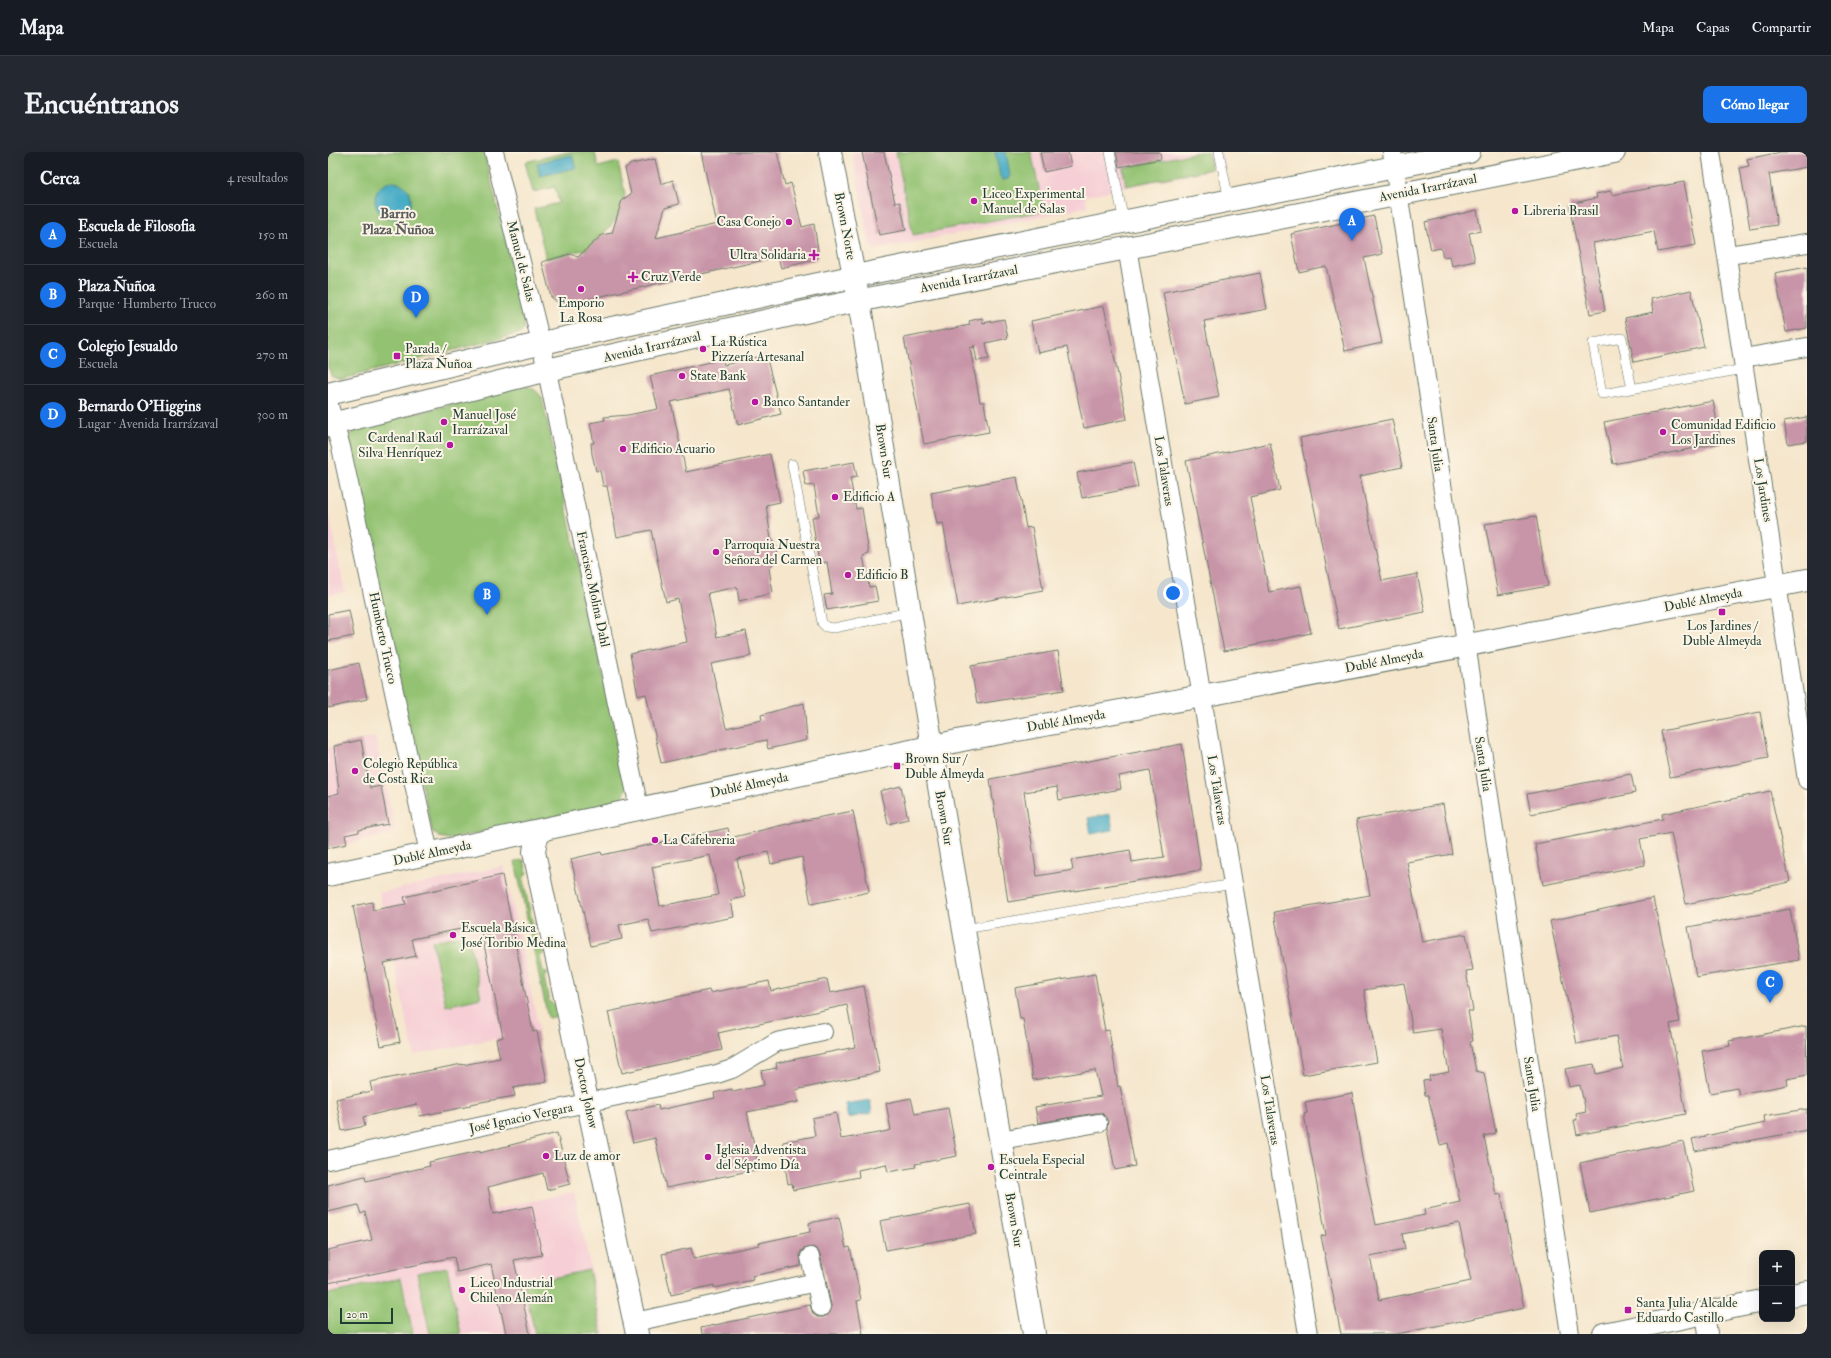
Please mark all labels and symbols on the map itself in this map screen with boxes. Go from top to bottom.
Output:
street label: Avenida Irarrázaval [1377,171,1479,206]
place label: Liceo Experimental Manuel de Salas [982,186,1086,217]
street label: Brown Norte [831,191,860,262]
marker: Liceo Experimental Manuel de Salas [969,196,979,206]
place label: Libreria Brasil [1523,203,1599,219]
district label: Barrio Plaza Ñuñoa [362,205,435,238]
marker: Libreria Brasil [1510,206,1520,216]
pin: A [1339,208,1365,241]
place label: Casa Conejo [716,214,781,230]
marker: Casa Conejo [784,217,794,227]
street label: Manuel de Salas [503,219,539,304]
place label: Ultra Solidaria [729,247,807,263]
marker: Ultra Solidaria [809,250,819,260]
street label: Avenida Irarrázaval [918,262,1020,297]
place label: Cruz Verde [641,269,702,285]
marker: Cruz Verde [628,272,638,282]
marker: Emporio La Rosa [576,284,586,294]
pin: D [403,285,429,318]
place label: Emporio La Rosa [558,295,604,326]
street label: Avenida Irarrázaval [601,328,703,366]
place label: La Rústica Pizzería Artesanal [711,334,805,365]
place label: Parada / Plaza Ñuñoa [405,341,473,372]
marker: La Rústica Pizzería Artesanal [698,344,708,354]
marker: Parada / Plaza Ñuñoa [392,351,402,361]
place label: State Bank [690,368,747,384]
marker: State Bank [677,371,687,381]
place label: Banco Santander [763,394,850,410]
marker: Banco Santander [750,397,760,407]
place label: Manuel José Irarrázaval [452,407,516,438]
street label: Santa Julia [1423,415,1447,473]
marker: Manuel José Irarrázaval [439,417,449,427]
place label: Comunidad Edificio Los Jardines [1671,417,1776,448]
street label: Brown Sur [872,422,896,480]
marker: Comunidad Edificio Los Jardines [1658,427,1668,437]
place label: Cardenal Raúl Silva Henríquez [358,430,443,461]
street label: Los Talaveras [1151,435,1178,508]
marker: Cardenal Raúl Silva Henríquez [445,440,455,450]
place label: Edificio Acuario [631,441,715,457]
marker: Edificio Acuario [618,444,628,454]
street label: Los Jardines [1750,457,1776,524]
place label: Edificio A [843,489,896,505]
marker: Edificio A [830,492,840,502]
street label: Francisco Molina Dahl [573,530,613,649]
place label: Parroquia Nuestra Señora del Carmen [724,537,823,568]
marker: Parroquia Nuestra Señora del Carmen [711,547,721,557]
place label: Edificio B [856,567,909,583]
marker: Edificio B [843,570,853,580]
pin: B [474,582,500,615]
your location [1163,583,1183,603]
street label: Dublé Almeyda [1662,584,1744,616]
street label: Humberto Trucco [365,591,401,685]
marker: Los Jardines / Duble Almeyda [1717,607,1727,617]
place label: Los Jardines / Duble Almeyda [1682,618,1762,650]
street label: Dublé Almeyda [1343,645,1425,677]
street label: Dublé Almeyda [1026,706,1107,737]
street label: Santa Julia [1471,735,1495,793]
place label: Brown Sur / Duble Almeyda [905,751,985,783]
street label: Los Talaveras [1204,754,1231,827]
place label: Colegio República de Costa Rica [363,756,458,787]
marker: Brown Sur / Duble Almeyda [892,761,902,771]
marker: Colegio República de Costa Rica [350,766,360,776]
street label: Dublé Almeyda [708,769,790,802]
street label: Brown Sur [931,789,957,847]
place label: La Cafebreria [663,832,736,848]
marker: La Cafebreria [650,835,660,845]
street label: Dublé Almeyda [391,837,473,870]
place label: Escuela Básica José Toribio Medina [460,920,566,951]
marker: Escuela Básica José Toribio Medina [448,930,458,940]
pin: C [1757,970,1783,1003]
street label: Santa Julia [1520,1055,1544,1113]
street label: Doctor Johow [571,1056,602,1131]
street label: Los Talaveras [1257,1074,1284,1147]
street label: José Ignacio Vergara [467,1099,575,1137]
place label: Iglesia Adventista del Séptimo Día [716,1142,807,1174]
place label: Luz de amor [554,1148,620,1164]
marker: Luz de amor [541,1151,551,1161]
marker: Iglesia Adventista del Séptimo Día [703,1152,713,1162]
place label: Escuela Especial Ceintrale [999,1152,1086,1183]
marker: Escuela Especial Ceintrale [986,1162,996,1172]
street label: Brown Sur [1001,1191,1027,1249]
place label: Liceo Industrial Chileno Alemán [470,1275,554,1306]
marker: Liceo Industrial Chileno Alemán [457,1285,467,1295]
place label: Santa Julia / Alcalde Eduardo Castillo [1636,1295,1738,1326]
marker: Santa Julia / Alcalde Eduardo Castillo [1623,1305,1633,1315]
scale bar [340,1306,393,1325]

